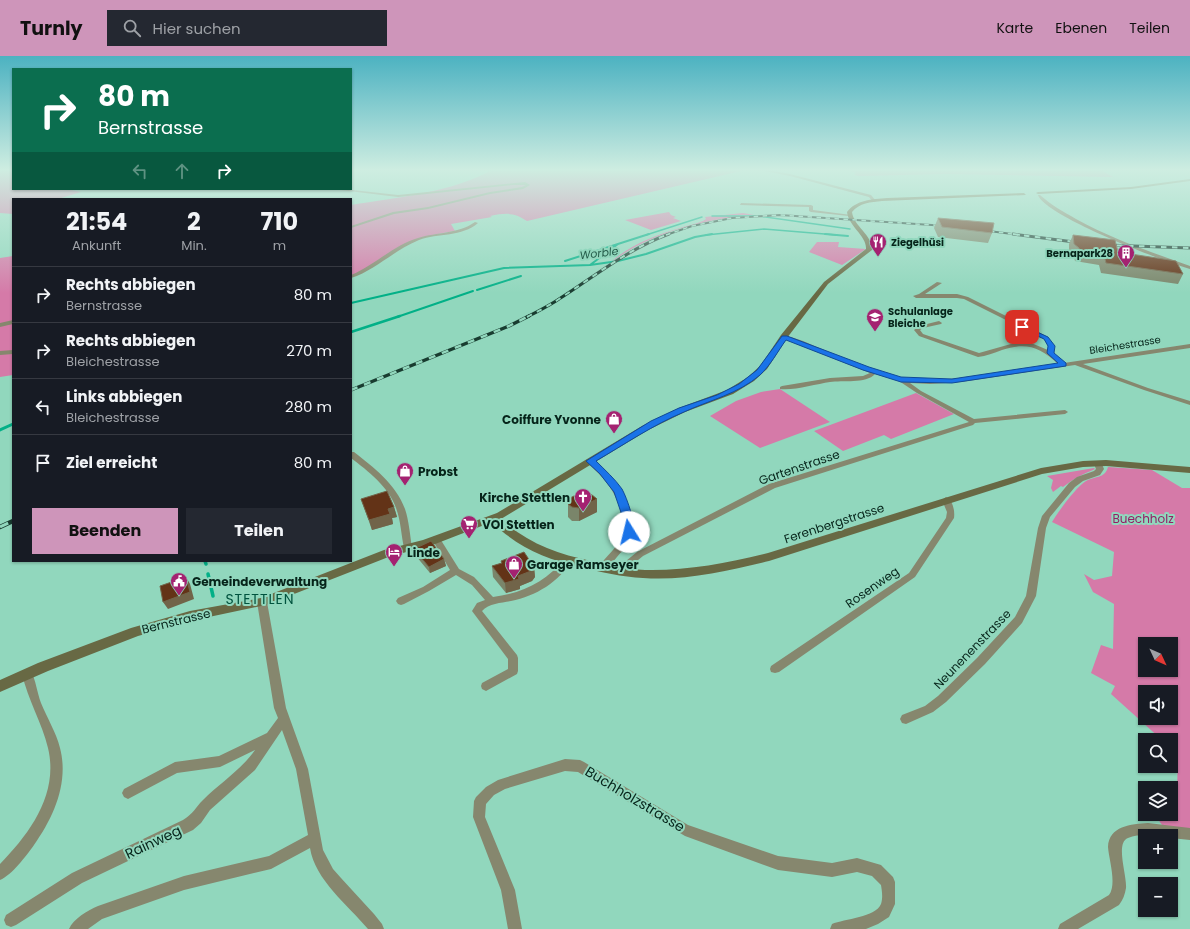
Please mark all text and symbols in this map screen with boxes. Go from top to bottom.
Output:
search box [107,10,387,46]
text: Turnly [20,15,83,42]
icon: search [121,17,143,39]
text: Hier suchen [153,18,241,39]
text: Karte [996,18,1033,38]
text: Ebenen [1055,18,1107,38]
text: Teilen [1129,18,1170,38]
text: 80 m [98,77,170,116]
icon: right [32,84,84,136]
text: Bernstrasse [98,115,203,140]
icon: left [129,160,151,182]
icon: ahead [171,160,193,182]
icon: right [213,160,235,182]
text: 21:54 [66,205,127,238]
text: 2 [187,205,201,238]
text: 710 [261,205,298,238]
restaurant icon: Ziegelhüsi [868,232,888,257]
place label: Ziegelhüsi [891,235,944,250]
text: Ankunft [72,236,121,255]
text: Min. [181,236,207,255]
text: m [273,236,286,255]
water label: Worble [579,243,619,263]
building icon: Bernapark28 [1116,243,1136,268]
place label: Bernapark28 [1046,246,1113,261]
text: Rechts abbiegen [66,274,196,295]
icon: right [32,284,54,306]
text: 80 m [294,284,332,305]
text: Bernstrasse [66,296,142,315]
place label: Schulanlage Bleiche [888,304,953,331]
school or university icon: Schulanlage Bleiche [865,307,885,332]
pin [1005,310,1039,344]
icon: arrive [1011,316,1033,338]
text: Rechts abbiegen [66,330,196,351]
street label: Bleichestrasse [1088,332,1162,358]
icon: right [32,340,54,362]
text: 270 m [286,340,332,361]
text: Bleichestrasse [66,352,159,371]
text: Links abbiegen [66,386,182,407]
icon: left [32,396,54,418]
text: 280 m [285,396,332,417]
text: Bleichestrasse [66,408,159,427]
shop icon: Coiffure Yvonne [604,409,624,434]
place label: Coiffure Yvonne [502,411,602,428]
street label: Gartenstrasse [756,445,842,489]
icon: arrive [32,452,54,474]
text: Ziel erreicht [66,452,157,473]
text: 80 m [294,452,332,473]
shop icon: Probst [395,461,415,486]
place label: Probst [418,463,458,480]
church icon: Kirche Stettlen [573,487,593,512]
place label: Kirche Stettlen [479,489,570,506]
street label: Ferenbergstrasse [782,499,886,547]
button: Beenden [32,508,178,554]
button: Teilen [186,508,332,554]
park label: Buechholz [1112,510,1174,527]
position arrow [608,511,650,553]
supermarket icon: VOI Stettlen [459,514,479,539]
place label: VOI Stettlen [482,516,555,533]
hotel icon: Linde [384,542,404,567]
place label: Linde [407,544,441,561]
shop icon: Garage Ramseyer [504,554,524,579]
place label: Garage Ramseyer [527,556,639,573]
street label: Rosenweg [842,562,902,612]
public building icon: Gemeindeverwaltung [169,571,189,596]
place label: Gemeindeverwaltung [192,573,327,590]
district label: STETTLEN [225,589,295,609]
street label: Bernstrasse [140,604,212,638]
street label: Neunenenstrasse [930,605,1014,693]
north arrow [1138,637,1178,677]
map controls [1138,637,1178,917]
button: sound [1138,685,1178,725]
button: search [1138,733,1178,773]
street label: Buchholzstrasse [581,761,689,837]
button: layers [1138,781,1178,821]
street label: Rainweg [122,820,184,864]
button: + [1138,829,1178,869]
button: − [1138,877,1178,917]

